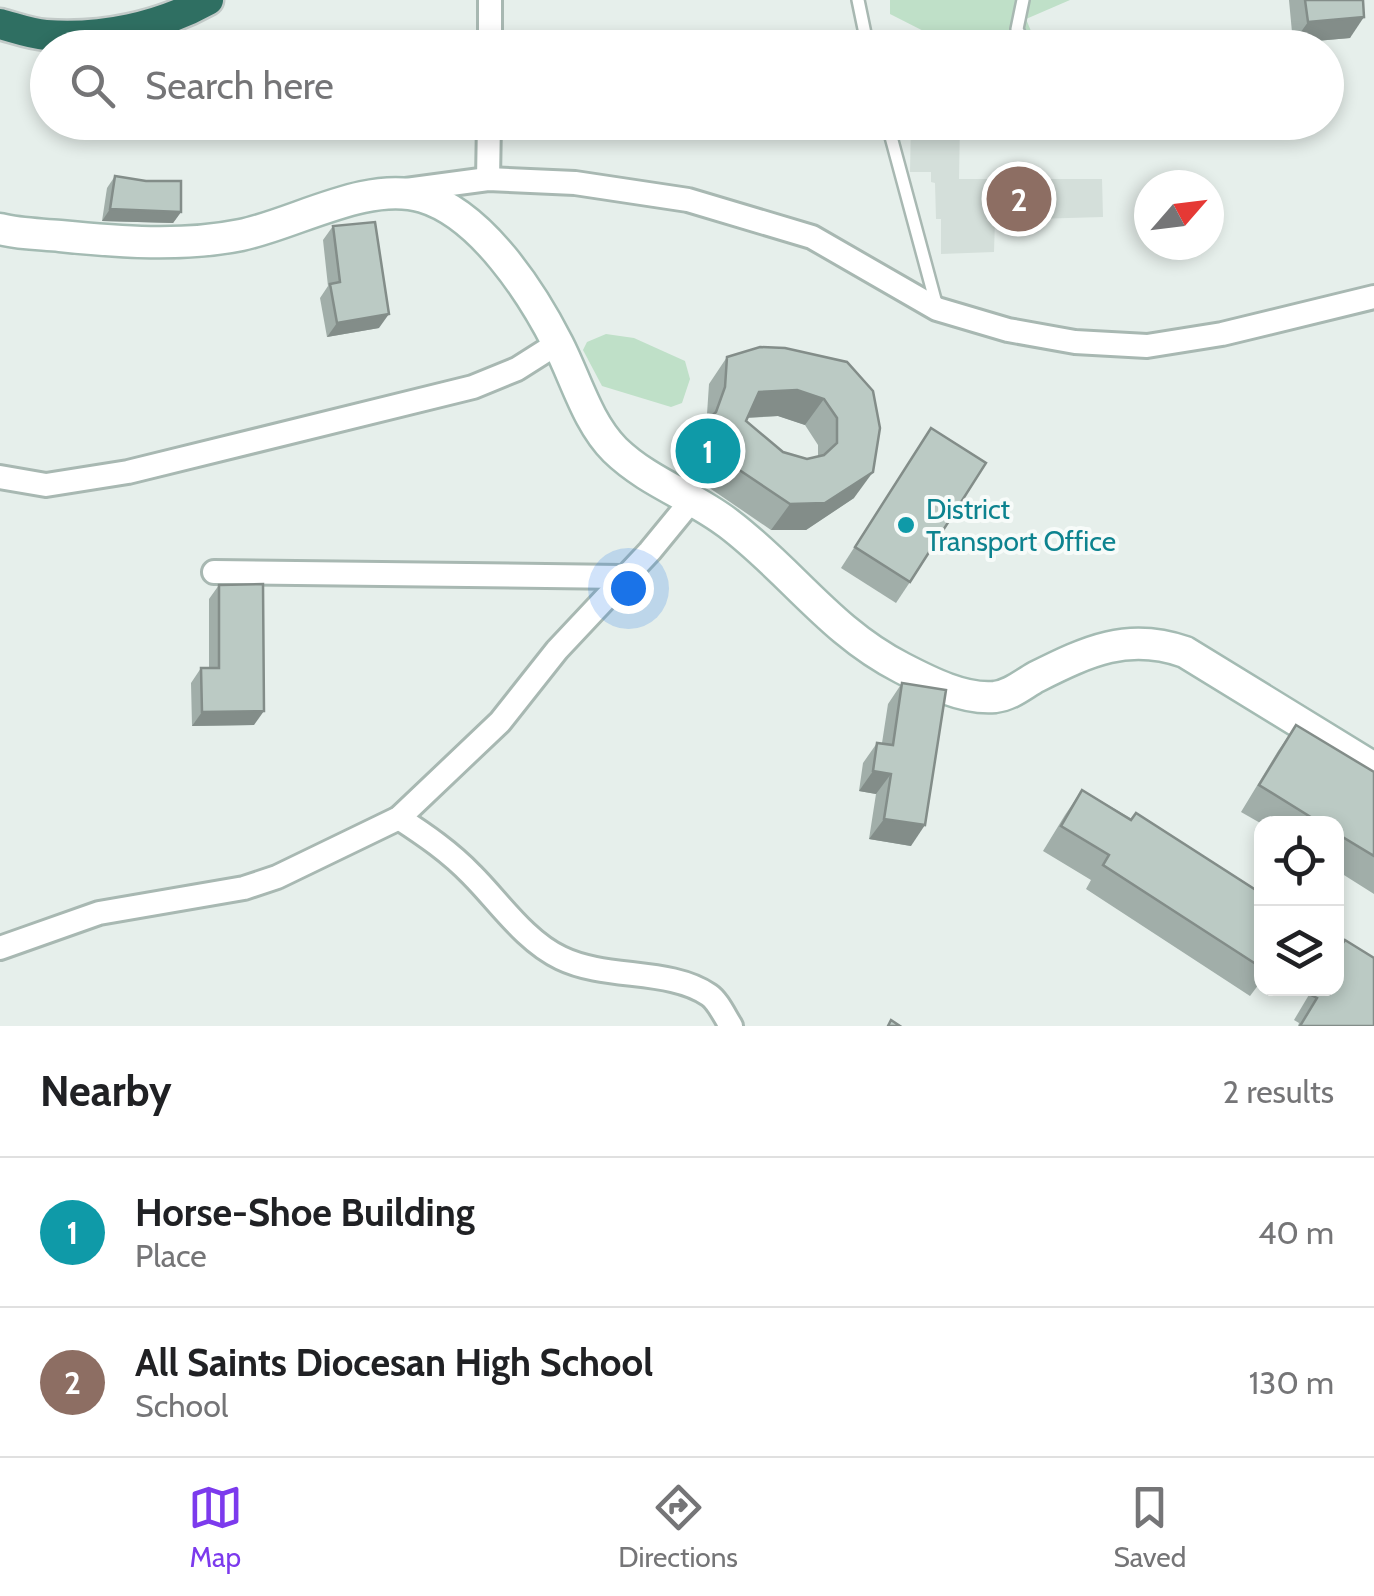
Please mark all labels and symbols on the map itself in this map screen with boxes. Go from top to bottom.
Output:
pin: 2 [986,162,1052,236]
north arrow [1134,170,1224,260]
pin: 1 [676,414,740,488]
place label: District Transport Office [926,492,1116,558]
marker: District Transport Office [895,514,917,536]
your location [603,563,654,614]

